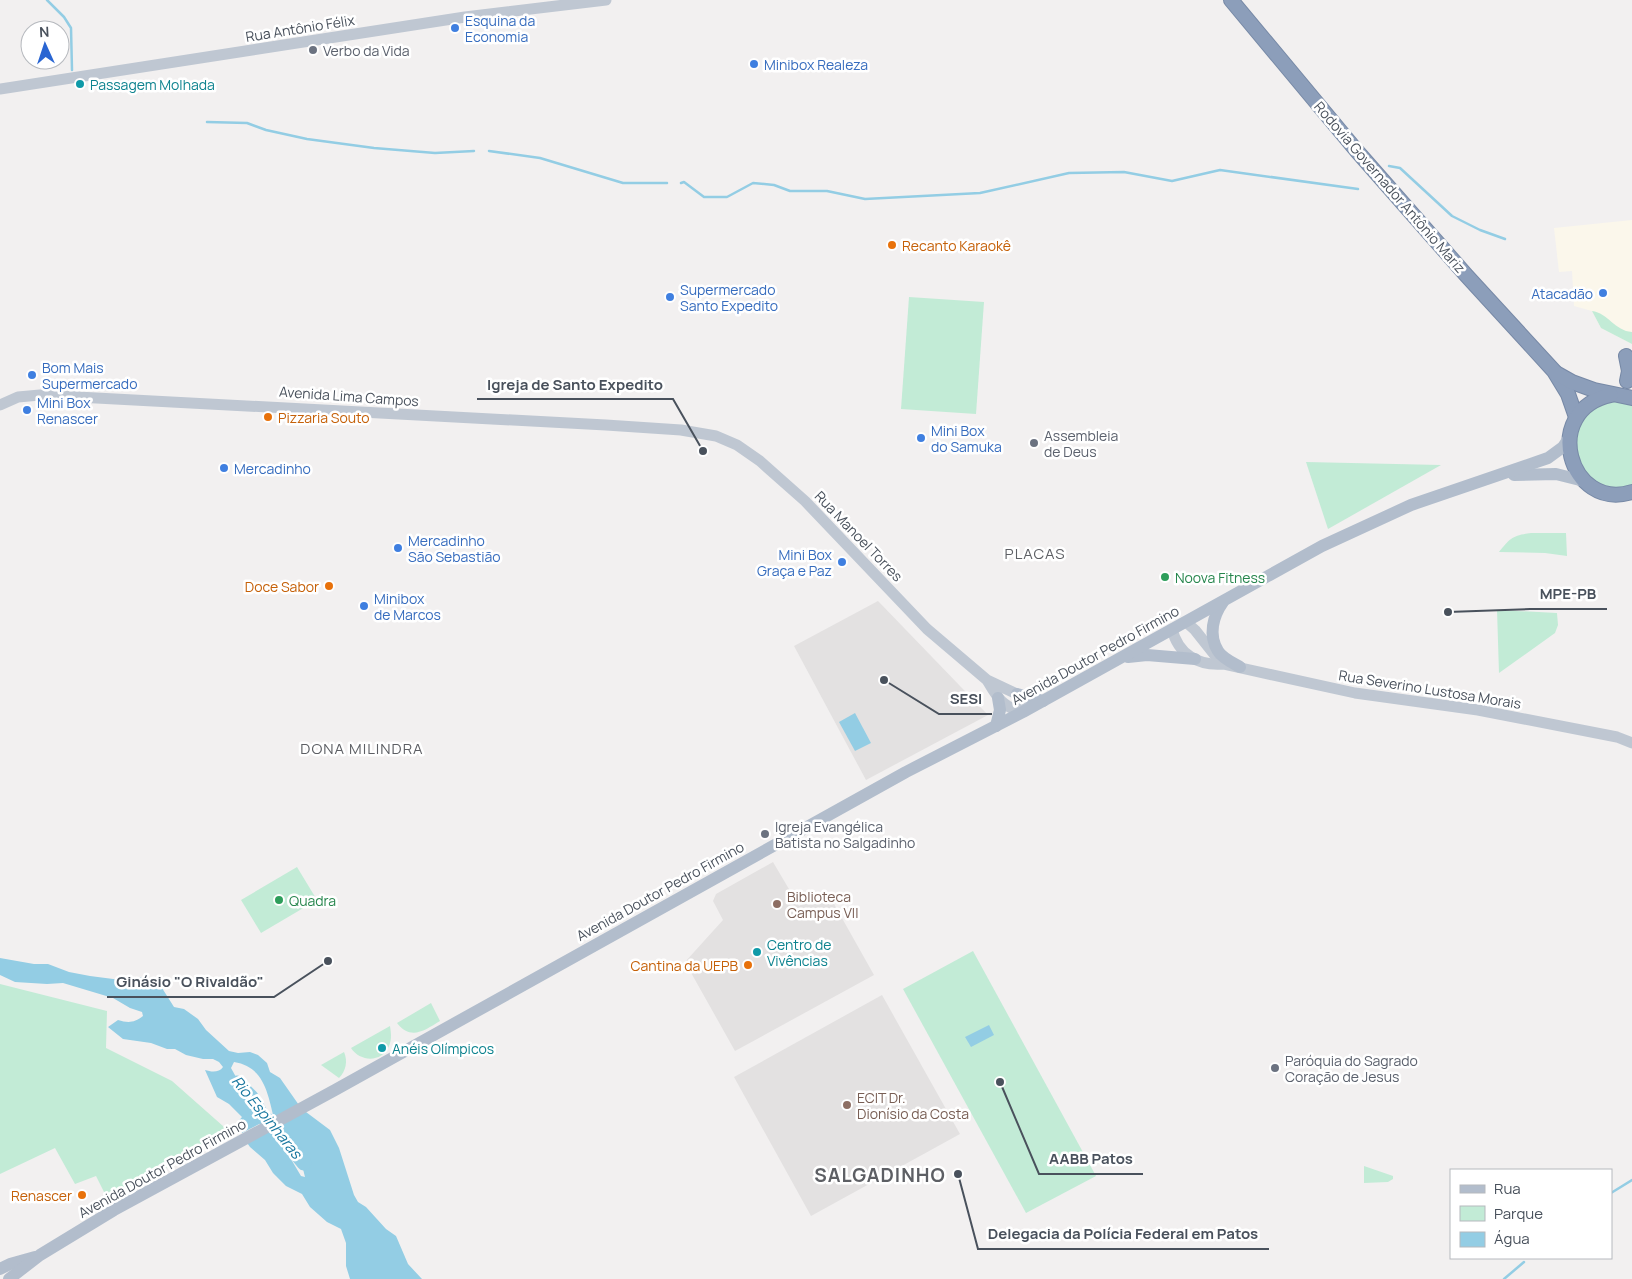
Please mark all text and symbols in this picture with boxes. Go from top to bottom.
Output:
street label: Rua Antônio Félix [244,10,356,46]
place label: Esquina da Economia [465,11,535,46]
north arrow [20,20,70,70]
text: N [39,22,50,41]
marker: Esquina da Economia [449,22,461,34]
place label: Verbo da Vida [323,41,410,60]
marker: Verbo da Vida [307,44,319,56]
place label: Minibox Realeza [764,55,868,74]
marker: Minibox Realeza [748,58,760,70]
place label: Passagem Molhada [90,75,215,94]
marker: Passagem Molhada [74,78,86,90]
street label: Rodovia Governador Antônio Mariz [1310,97,1470,277]
place label: Recanto Karaokê [902,236,1011,255]
marker: Recanto Karaokê [886,239,898,251]
place label: Supermercado Santo Expedito [680,280,778,315]
place label: Atacadão [1531,284,1593,303]
marker: Atacadão [1597,287,1609,299]
marker: Supermercado Santo Expedito [664,291,676,303]
place label: Bom Mais Supermercado [42,358,137,393]
marker: Bom Mais Supermercado [26,369,38,381]
callout: Igreja de Santo Expedito [477,369,673,399]
text: Igreja de Santo Expedito [487,374,663,395]
street label: Avenida Lima Campos [279,382,419,410]
place label: Mini Box Renascer [37,393,98,428]
marker: Mini Box Renascer [21,404,33,416]
place label: Pizzaria Souto [278,408,370,427]
marker: Pizzaria Souto [262,411,274,423]
place label: Mini Box do Samuka [931,421,1002,456]
place label: Assembleia de Deus [1044,426,1118,461]
marker: Mini Box do Samuka [915,432,927,444]
marker: Assembleia de Deus [1028,437,1040,449]
place label: Mercadinho [234,459,311,478]
marker: Mercadinho [218,462,230,474]
street label: Rua Manoel Torres [811,487,907,585]
place label: Mercadinho São Sebastião [408,531,501,566]
marker: Mercadinho São Sebastião [392,542,404,554]
district label: PLACAS [1005,543,1065,564]
place label: Mini Box Graça e Paz [757,545,833,580]
marker: Mini Box Graça e Paz [836,556,848,568]
place label: Noova Fitness [1175,568,1265,587]
marker: Noova Fitness [1159,571,1171,583]
place label: Doce Sabor [245,577,319,596]
callout: MPE-PB [1530,579,1607,609]
marker: Doce Sabor [323,580,335,592]
text: MPE-PB [1540,583,1597,604]
place label: Minibox de Marcos [374,589,441,624]
marker: Minibox de Marcos [358,600,370,612]
street label: Avenida Doutor Pedro Firmino [1008,601,1182,709]
street label: Rua Severino Lustosa Morais [1337,665,1523,713]
callout: SESI [939,684,992,714]
text: SESI [950,688,982,709]
district label: DONA MILINDRA [300,738,424,759]
place label: Igreja Evangélica Batista no Salgadinho [775,817,915,852]
marker: Igreja Evangélica Batista no Salgadinho [759,828,771,840]
street label: Avenida Doutor Pedro Firmino [573,837,747,945]
place label: Biblioteca Campus VII [787,887,858,922]
place label: Quadra [289,891,336,910]
marker: Quadra [273,894,285,906]
marker: Biblioteca Campus VII [771,898,783,910]
place label: Centro de Vivências [767,935,831,970]
marker: Centro de Vivências [751,946,763,958]
place label: Cantina da UEPB [630,956,738,975]
marker: Cantina da UEPB [742,959,754,971]
callout: Ginásio "O Rivaldão" [107,967,274,997]
text: Ginásio "O Rivaldão" [116,971,264,992]
place label: Anéis Olímpicos [392,1039,494,1058]
marker: Anéis Olímpicos [376,1042,388,1054]
place label: Paróquia do Sagrado Coração de Jesus [1285,1051,1418,1086]
marker: Paróquia do Sagrado Coração de Jesus [1269,1062,1281,1074]
water label: Rio Espinharas [227,1071,308,1164]
place label: ECIT Dr. Dionísio da Costa [857,1088,969,1123]
marker: ECIT Dr. Dionísio da Costa [841,1099,853,1111]
street label: Avenida Doutor Pedro Firmino [75,1114,249,1222]
callout: AABB Patos [1039,1144,1143,1174]
text: AABB Patos [1049,1148,1133,1169]
district label: SALGADINHO [814,1162,946,1188]
legend [1450,1169,1612,1259]
text: Rua [1494,1178,1521,1199]
place label: Renascer [11,1186,72,1205]
marker: Renascer [76,1189,88,1201]
text: Parque [1494,1203,1543,1224]
callout: Delegacia da Polícia Federal em Patos [978,1219,1269,1249]
text: Delegacia da Polícia Federal em Patos [988,1223,1258,1244]
text: Água [1494,1228,1530,1249]

